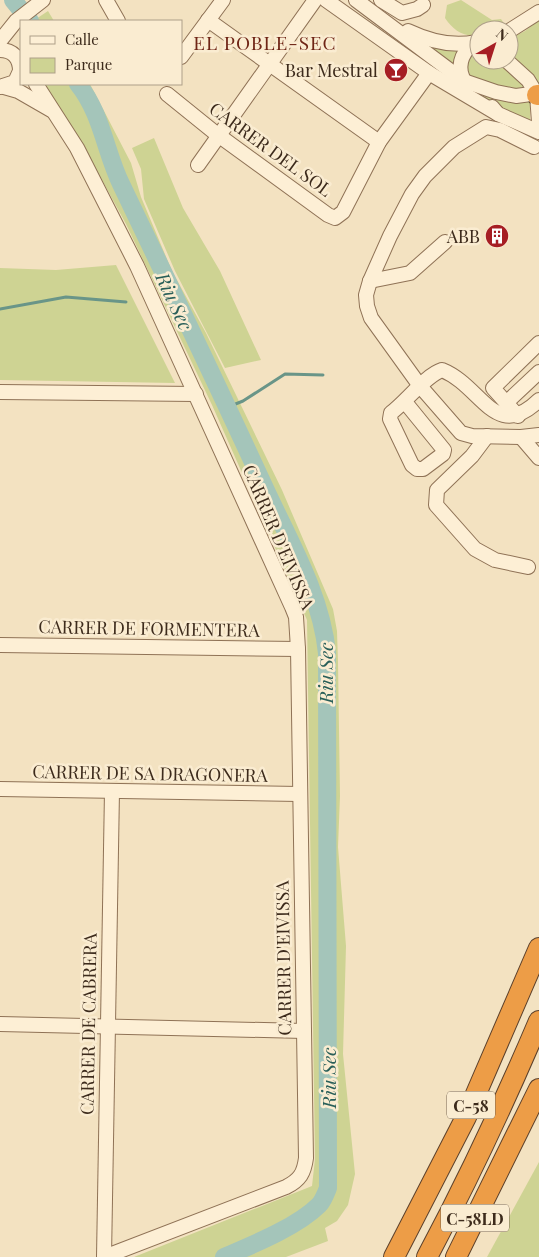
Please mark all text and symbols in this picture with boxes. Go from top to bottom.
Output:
legend [20,20,182,85]
north arrow [469,20,519,70]
text: N [493,24,512,45]
text: Calle [65,29,99,49]
district label: EL POBLE-SEC [193,29,337,55]
text: Parque [65,54,112,74]
bar icon: Bar Mestral [383,57,409,83]
place label: Bar Mestral [285,58,378,82]
street label: CARRER DEL SOL [205,96,337,202]
building icon: ABB [484,223,510,249]
place label: ABB [446,224,480,248]
water label: Riu Sec [150,267,200,335]
street label: CARRER D'EIVISSA [238,461,321,614]
street label: CARRER DE FORMENTERA [38,614,260,642]
water label: Riu Sec [312,642,338,704]
street label: CARRER DE SA DRAGONERA [32,759,269,787]
street label: CARRER D'EIVISSA [270,880,296,1036]
street label: CARRER DE CABRERA [74,932,102,1115]
water label: Riu Sec [315,1047,341,1109]
road number: C-58 [447,1092,495,1118]
road number: C-58LD [441,1204,509,1232]

